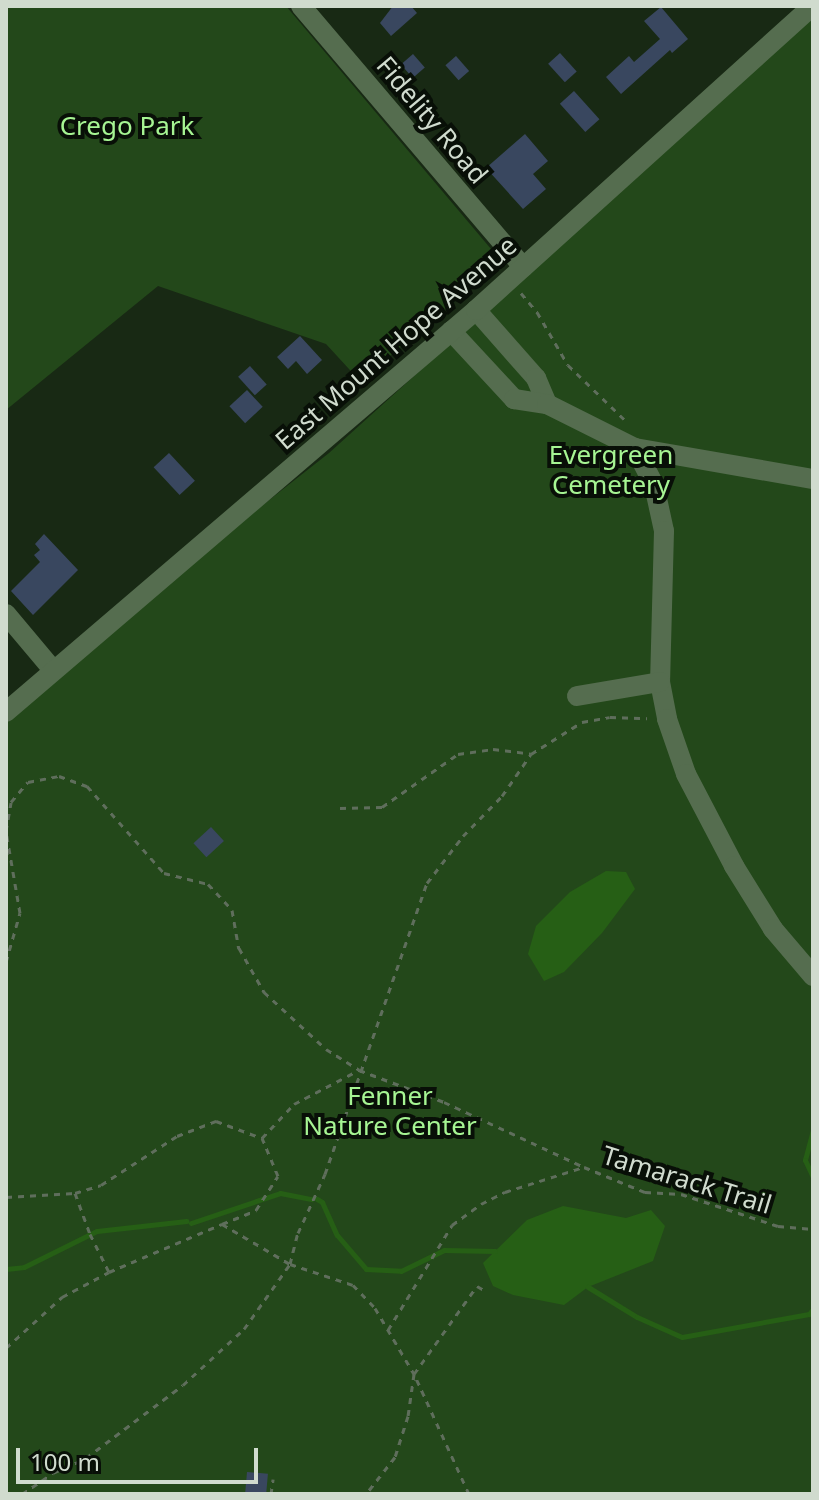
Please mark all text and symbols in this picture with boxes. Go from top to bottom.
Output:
street label: Fidelity Road [370,50,494,190]
park label: Crego Park [60,110,194,142]
street label: East Mount Hope Avenue [269,230,523,456]
park label: Evergreen Cemetery [549,439,673,500]
park label: Fenner Nature Center [303,1080,477,1142]
street label: Tamarack Trail [599,1139,775,1221]
scale bar [20,1432,262,1482]
text: 100 m [30,1445,100,1478]

